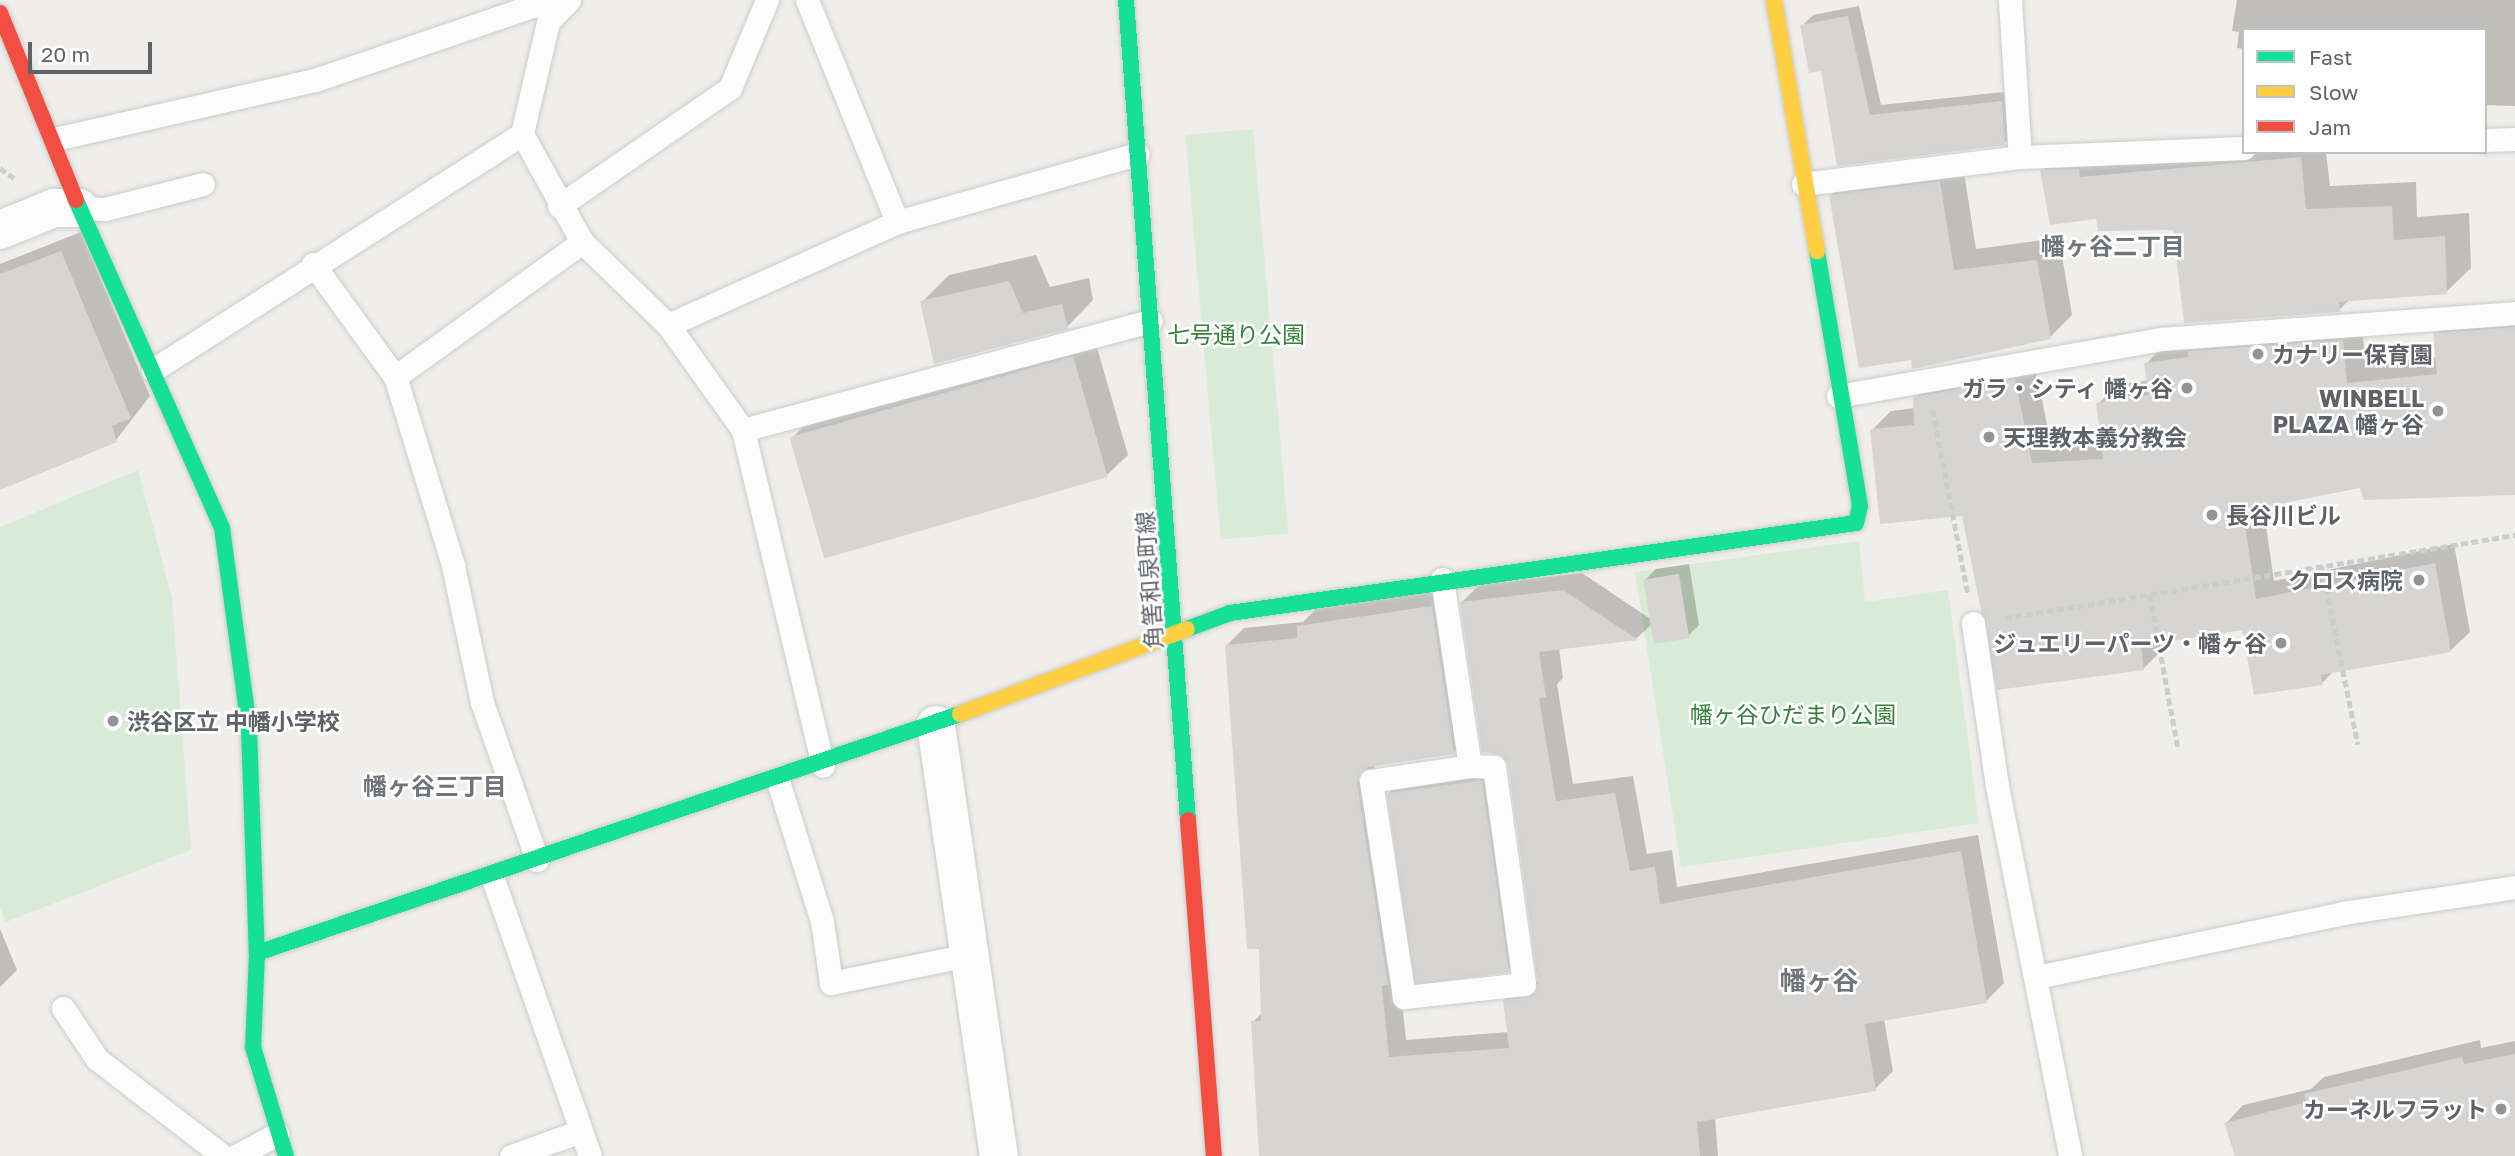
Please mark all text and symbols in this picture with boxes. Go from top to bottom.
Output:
scale bar [32,28,156,72]
legend [2242,28,2487,154]
text: 20 m [41,41,90,67]
text: Fast [2309,44,2352,70]
text: Slow [2309,79,2358,105]
text: Jam [2309,114,2351,140]
district label: 幡ヶ谷二丁目 [2041,232,2185,260]
park label: 七号通り公園 [1167,320,1305,348]
place label: カナリー保育園 [2272,340,2433,368]
marker: カナリー保育園 [2250,346,2266,362]
place label: ガラ・シティ 幡ヶ谷 [1960,374,2173,402]
marker: ガラ・シティ 幡ヶ谷 [2179,380,2195,396]
place label: WINBELL PLAZA 幡ヶ谷 [2273,384,2424,438]
marker: WINBELL PLAZA 幡ヶ谷 [2430,403,2446,419]
place label: 天理教本義分教会 [2003,423,2187,451]
marker: 天理教本義分教会 [1981,429,1997,445]
place label: 長谷川ビル [2226,501,2341,529]
marker: 長谷川ビル [2204,507,2220,523]
street label: 角筈和泉町線 [1130,510,1168,650]
place label: クロス病院 [2288,566,2403,594]
marker: クロス病院 [2409,570,2429,590]
place label: ジュエリーパーツ・幡ヶ谷 [1991,629,2267,657]
marker: ジュエリーパーツ・幡ヶ谷 [2273,635,2289,651]
park label: 幡ヶ谷ひだまり公園 [1690,700,1896,728]
place label: 渋谷区立 中幡小学校 [127,707,340,735]
marker: 渋谷区立 中幡小学校 [105,713,121,729]
district label: 幡ヶ谷三丁目 [363,772,507,800]
district label: 幡ヶ谷 [1780,965,1858,997]
place label: カーネルフラット [2303,1095,2487,1123]
marker: カーネルフラット [2493,1101,2509,1117]

